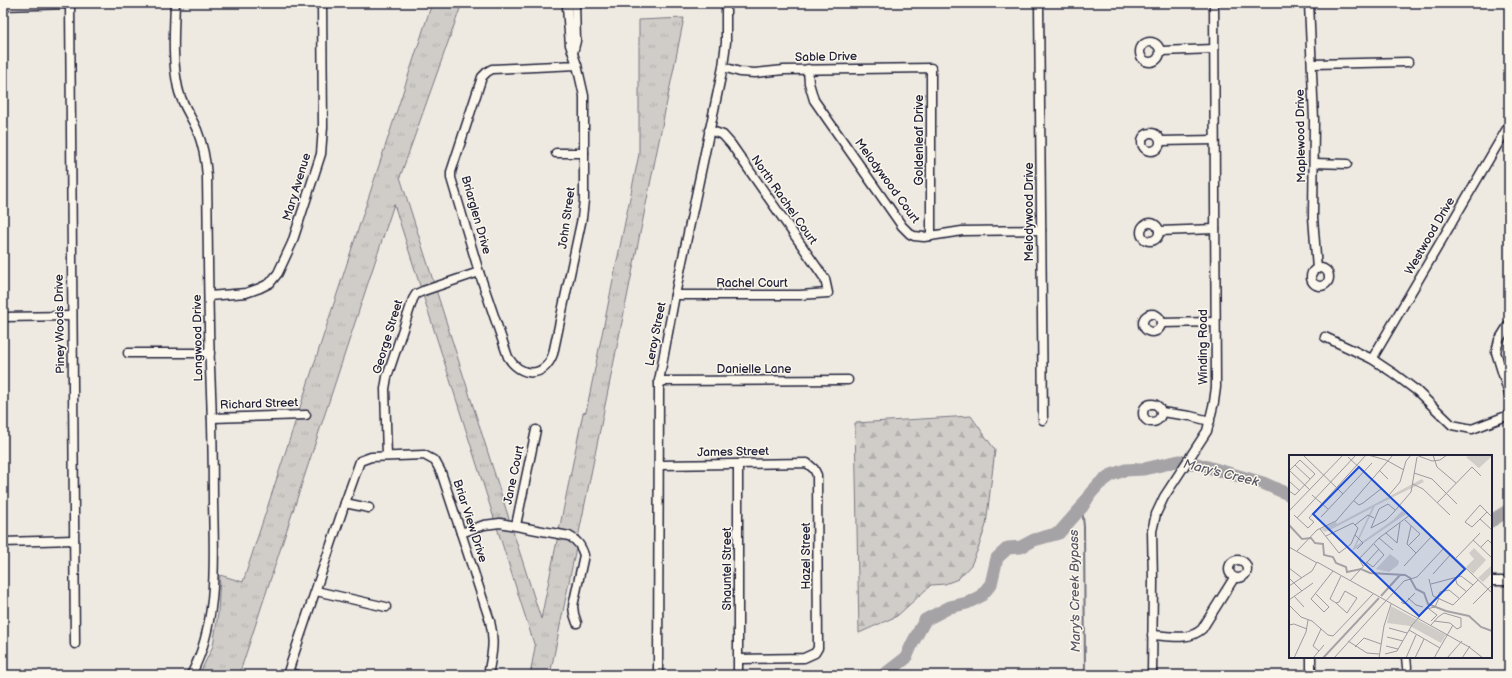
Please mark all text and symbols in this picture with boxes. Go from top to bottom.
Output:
street label: Sable Drive [795,49,857,65]
street label: Maplewood Drive [1293,89,1309,183]
street label: Goldenleaf Drive [912,95,927,185]
street label: Melodywood Court [851,136,923,226]
street label: Mary Avenue [280,151,314,223]
street label: North Rachel Court [748,153,821,248]
street label: Melodywood Drive [1022,162,1037,262]
street label: Briarglen Drive [458,174,494,256]
street label: John Street [555,186,579,250]
street label: Westwood Drive [1402,195,1458,277]
street label: Piney Woods Drive [52,274,68,374]
street label: Rachel Court [716,276,788,291]
street label: Longwood Drive [190,294,206,382]
street label: George Street [370,298,407,376]
street label: Leroy Street [642,300,670,367]
street label: Winding Road [1196,309,1211,385]
street label: Danielle Lane [717,362,791,377]
street label: Richard Street [220,395,299,413]
street label: Jane Court [500,444,528,506]
street label: James Street [697,444,769,460]
inset map [1289,455,1492,658]
water label: Mary's Creek [1182,456,1261,490]
street label: Briar View Drive [450,478,490,564]
street label: Hazel Street [799,522,814,589]
street label: Shauntel Street [720,527,735,611]
water label: Mary's Creek Bypass [1066,529,1084,653]

